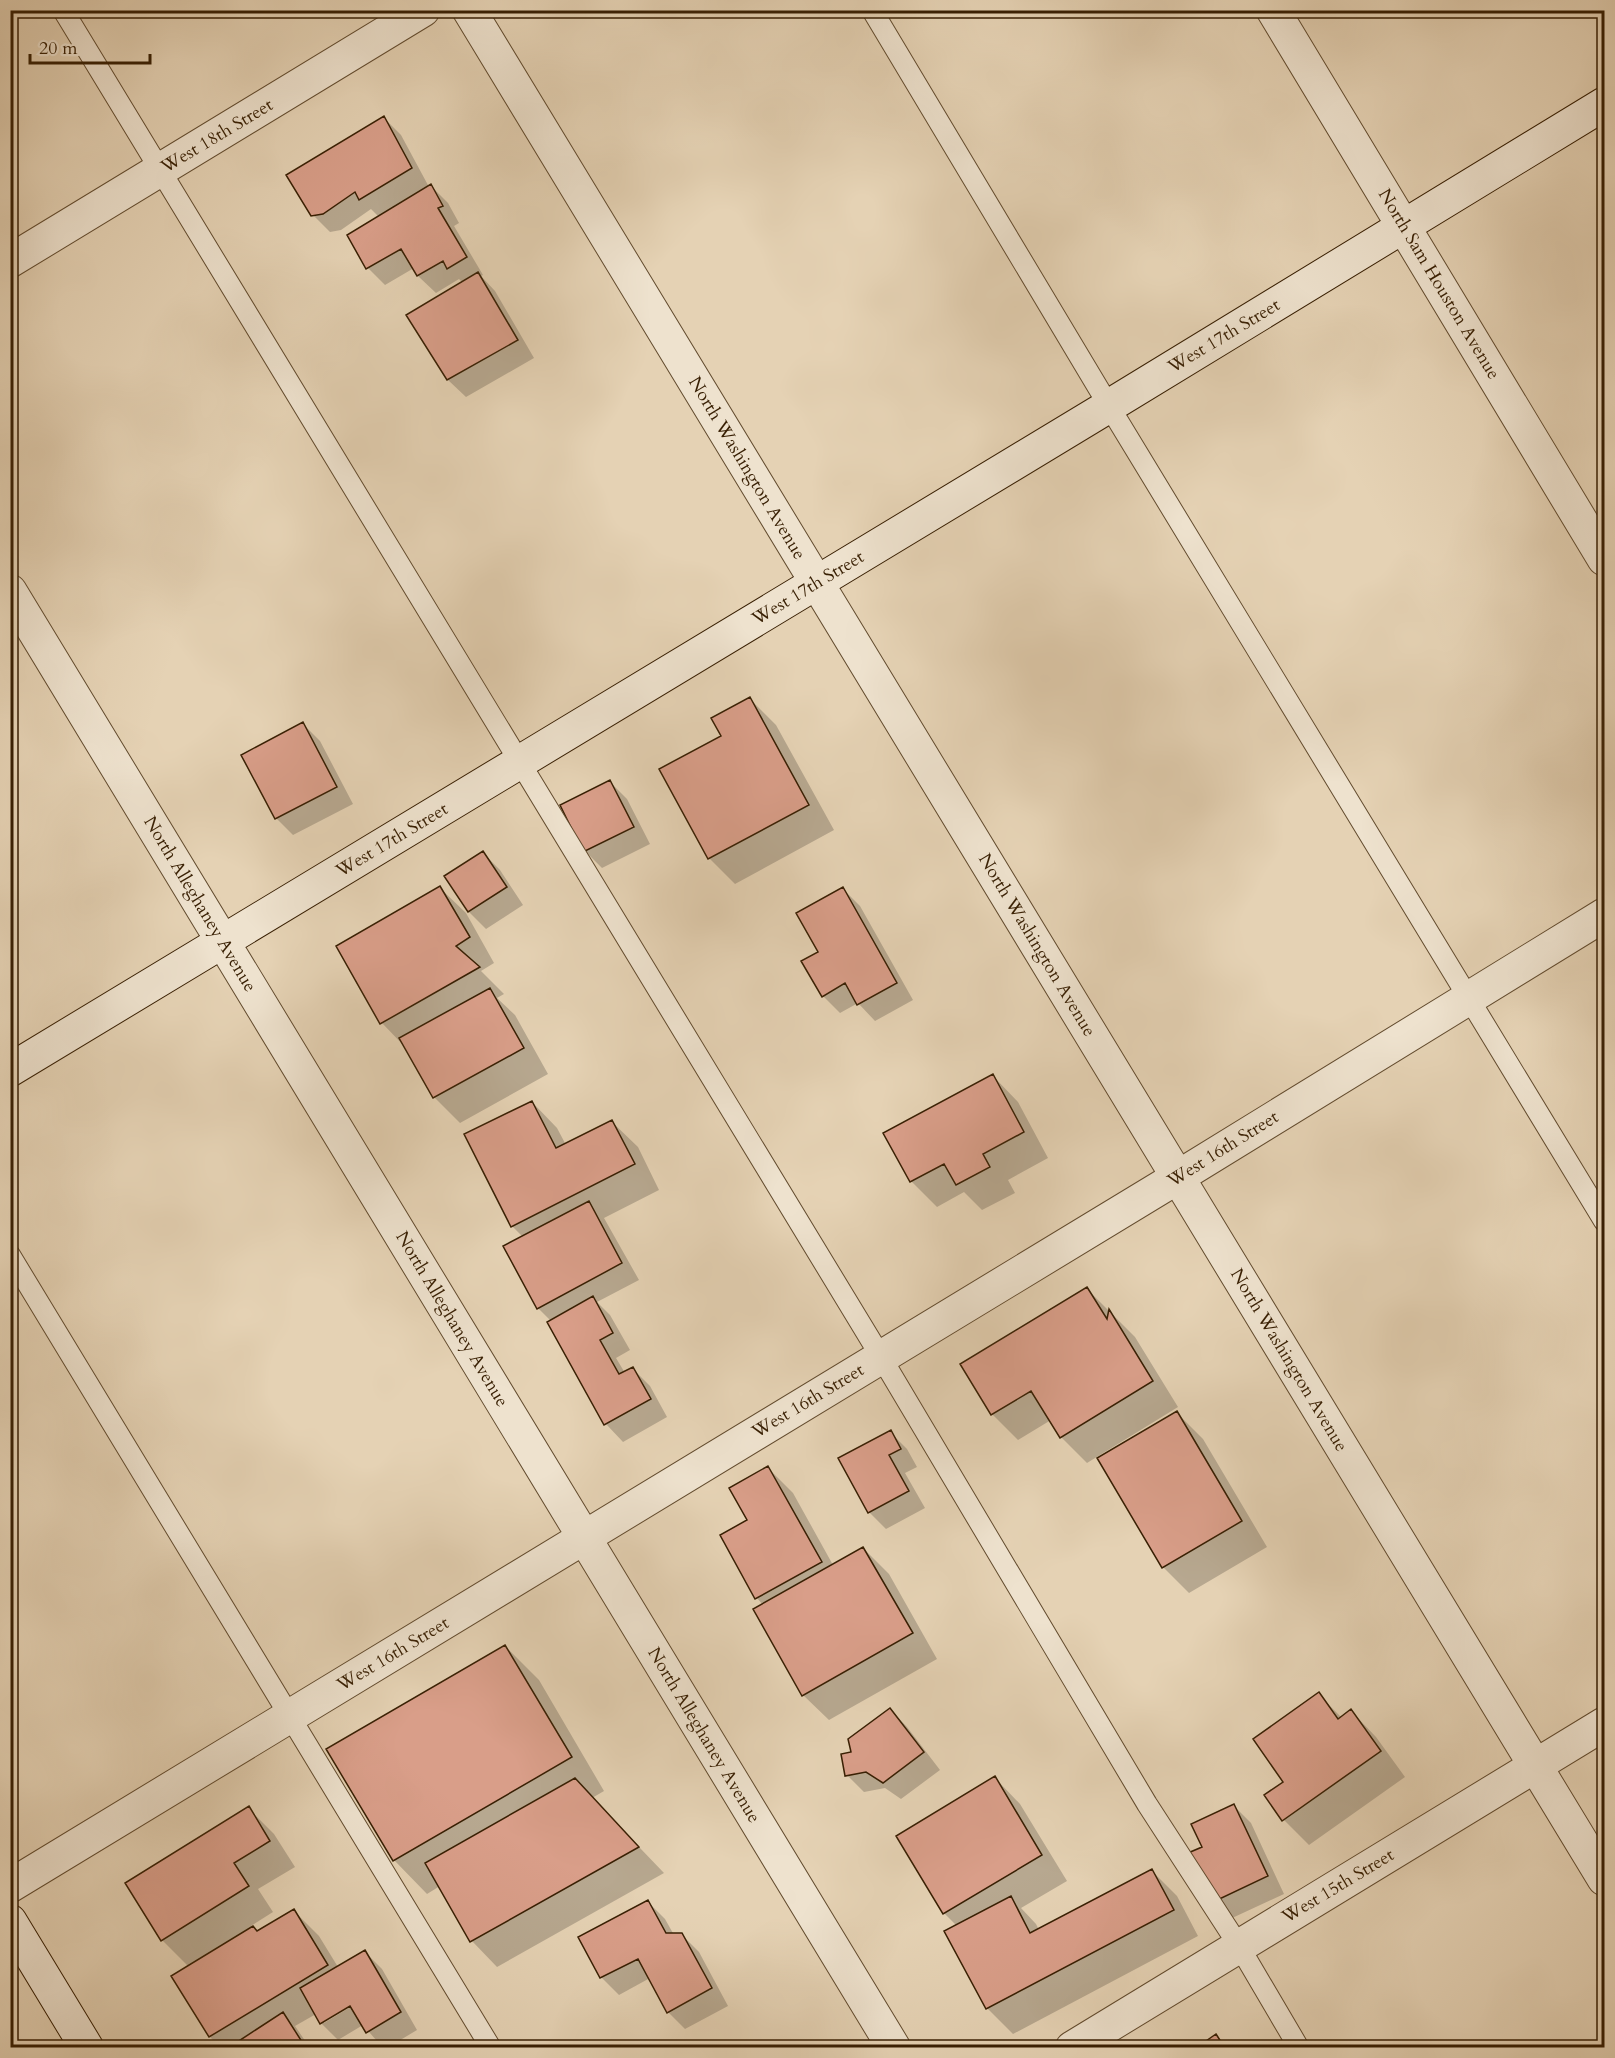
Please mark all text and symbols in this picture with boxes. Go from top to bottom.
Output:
scale bar [30,27,150,65]
text: 20 m [39,36,78,61]
street label: West 18th Street [155,92,278,180]
street label: North Sam Houston Avenue [1372,184,1506,384]
street label: West 17th Street [1162,292,1285,380]
street label: North Washington Avenue [682,372,812,564]
street label: West 17th Street [746,544,869,632]
street label: West 17th Street [330,796,453,884]
street label: North Alleghaney Avenue [138,811,262,997]
street label: North Washington Avenue [972,849,1102,1041]
street label: West 16th Street [1162,1105,1284,1194]
street label: North Alleghaney Avenue [390,1226,514,1412]
street label: North Washington Avenue [1224,1264,1354,1456]
street label: West 16th Street [746,1357,869,1445]
street label: West 16th Street [331,1610,454,1698]
street label: North Alleghaney Avenue [642,1642,766,1828]
street label: West 15th Street [1276,1842,1399,1930]

